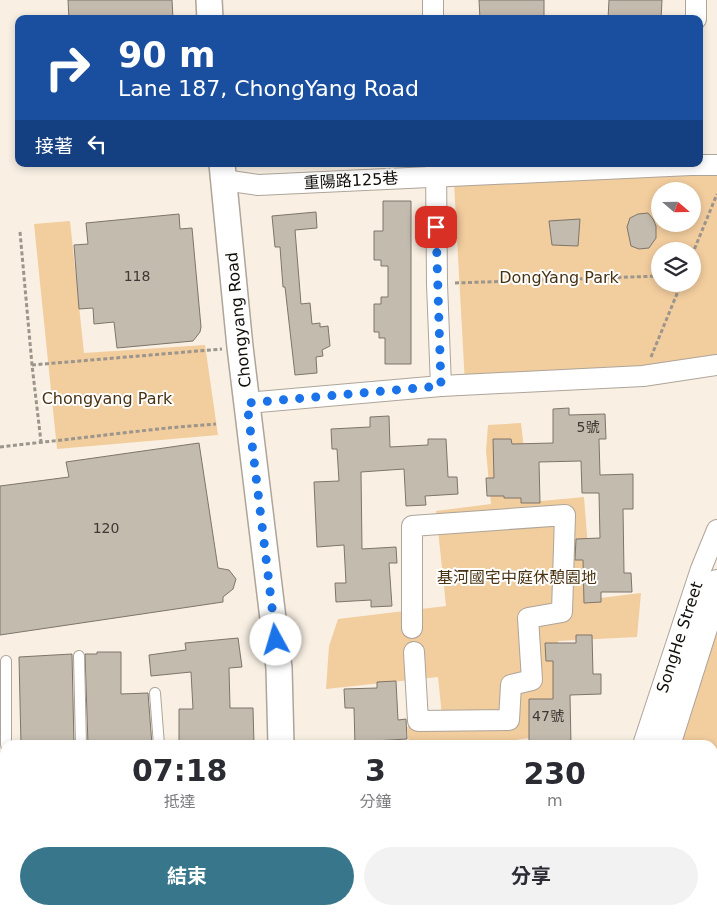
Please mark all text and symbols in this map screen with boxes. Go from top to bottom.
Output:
icon: right [35,35,100,100]
text: 90 m [118,35,215,75]
text: Lane 187, ChongYang Road [118,76,419,101]
icon: left [83,130,111,158]
text: 接著 [35,135,73,157]
street label: 重陽路125巷 [303,169,399,192]
north arrow [651,182,701,232]
map controls [651,182,701,292]
pin [415,206,457,248]
icon: arrive [422,213,450,241]
button: layers [651,242,701,292]
street label: Chongyang Road [222,251,255,389]
house number: 118 [124,268,150,284]
park label: DongYang Park [499,268,620,287]
park label: Chongyang Park [42,389,173,408]
house number: 5號 [577,419,599,435]
house number: 120 [93,520,119,536]
park label: 基河國宅中庭休憩園地 [437,568,597,587]
street label: SongHe Street [653,579,706,695]
position arrow [249,613,301,665]
house number: 47號 [532,708,564,724]
text: 07:18 [132,753,227,788]
text: 3 [365,753,386,788]
text: 230 [523,756,586,791]
text: m [547,791,562,810]
text: 抵達 [164,792,196,811]
text: 分鐘 [359,792,391,811]
button: 結束 [20,847,354,905]
button: 分享 [364,847,698,905]

